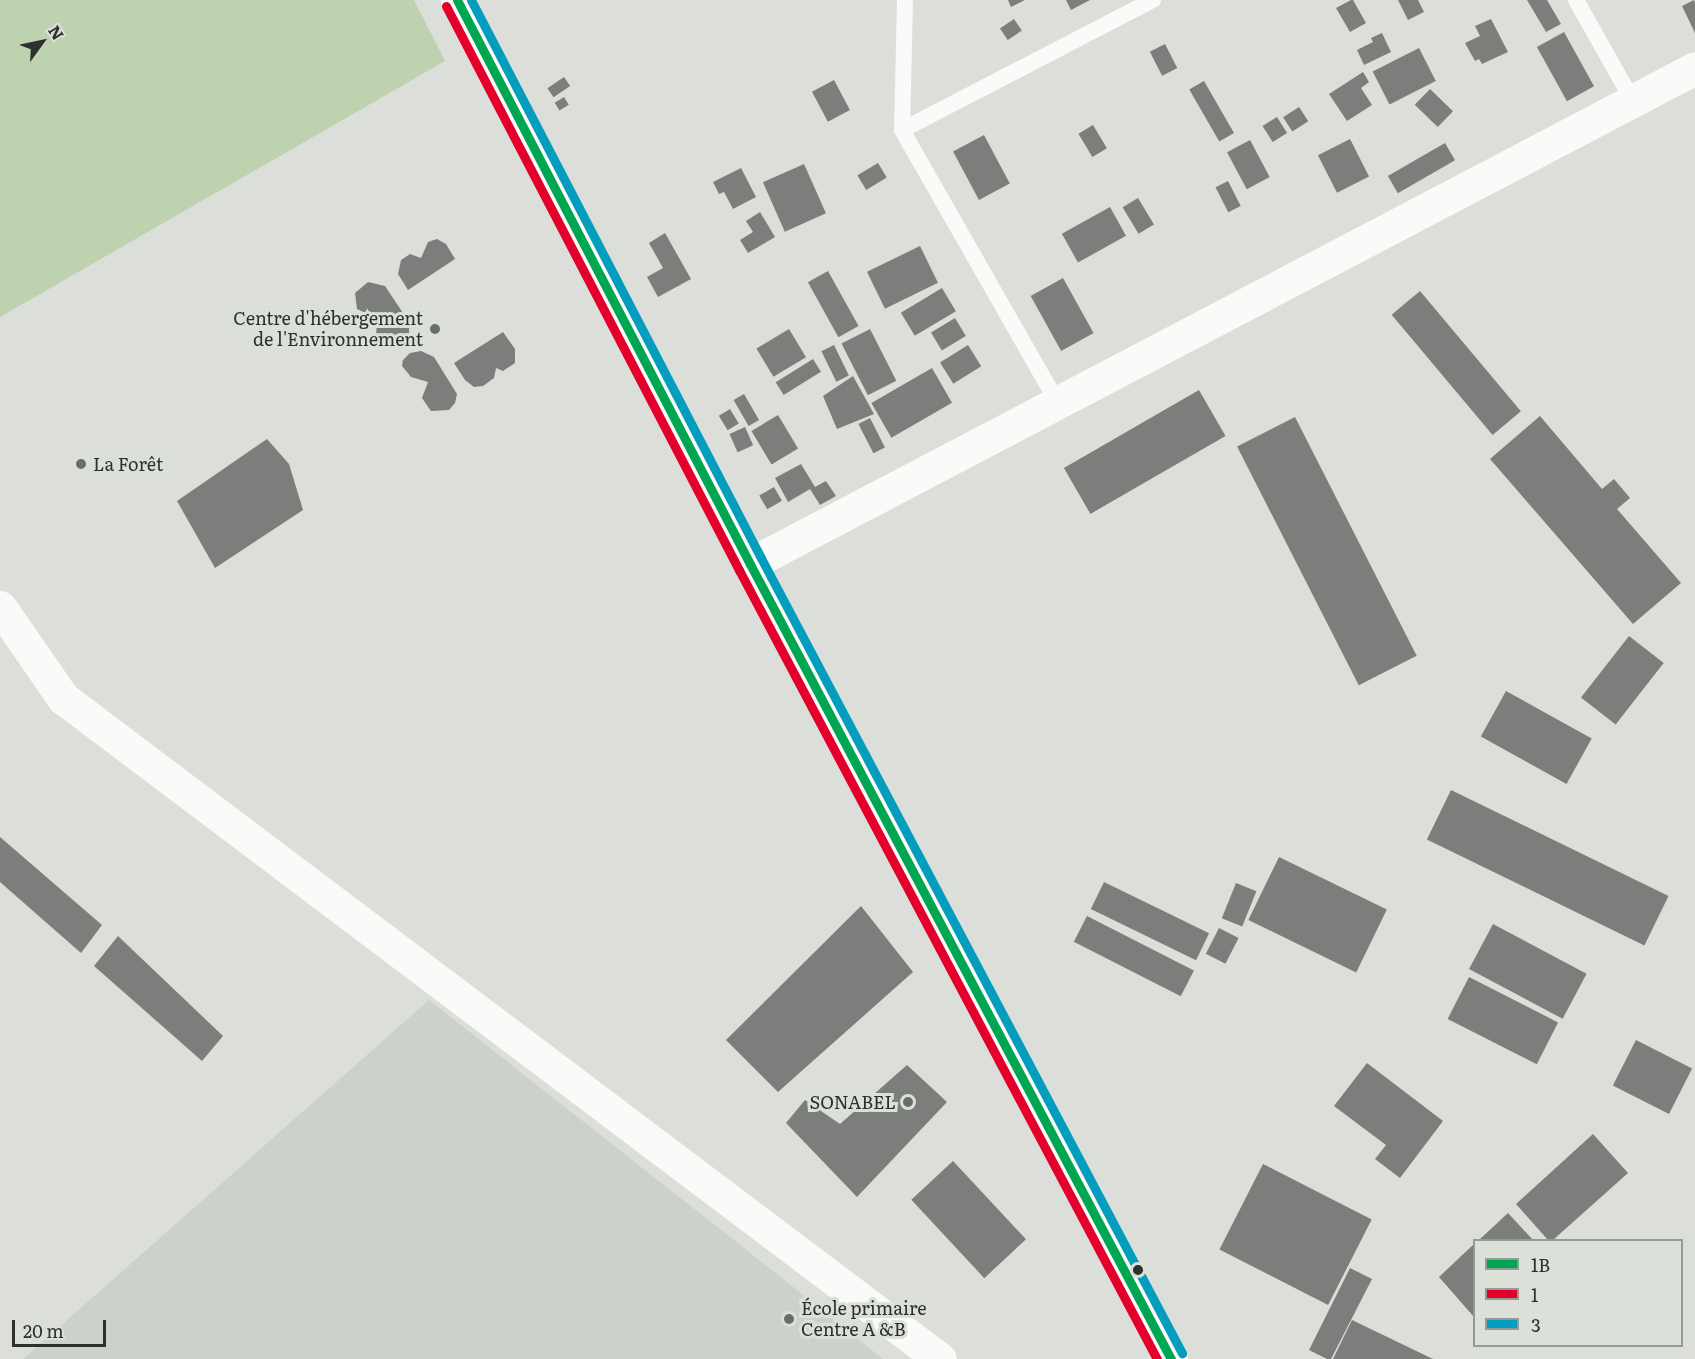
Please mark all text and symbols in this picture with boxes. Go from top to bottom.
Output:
north arrow [12,12,72,72]
text: N [43,20,71,44]
place label: Centre d'hébergement de l'Environnement [233,308,423,350]
marker: Centre d'hébergement de l'Environnement [428,322,442,336]
place label: La Forêt [93,453,163,475]
marker: La Forêt [74,457,88,471]
place label: SONABEL [809,1091,896,1113]
marker: SONABEL [901,1095,915,1109]
legend [1473,1239,1683,1347]
text: 1B [1531,1251,1550,1278]
unlabelled marker [1132,1264,1144,1276]
text: 1 [1531,1281,1538,1308]
place label: École primaire Centre A &B [801,1298,927,1340]
scale bar [15,1308,110,1346]
text: 3 [1531,1311,1541,1338]
marker: École primaire Centre A &B [782,1312,796,1326]
text: 20 m [23,1317,64,1344]

